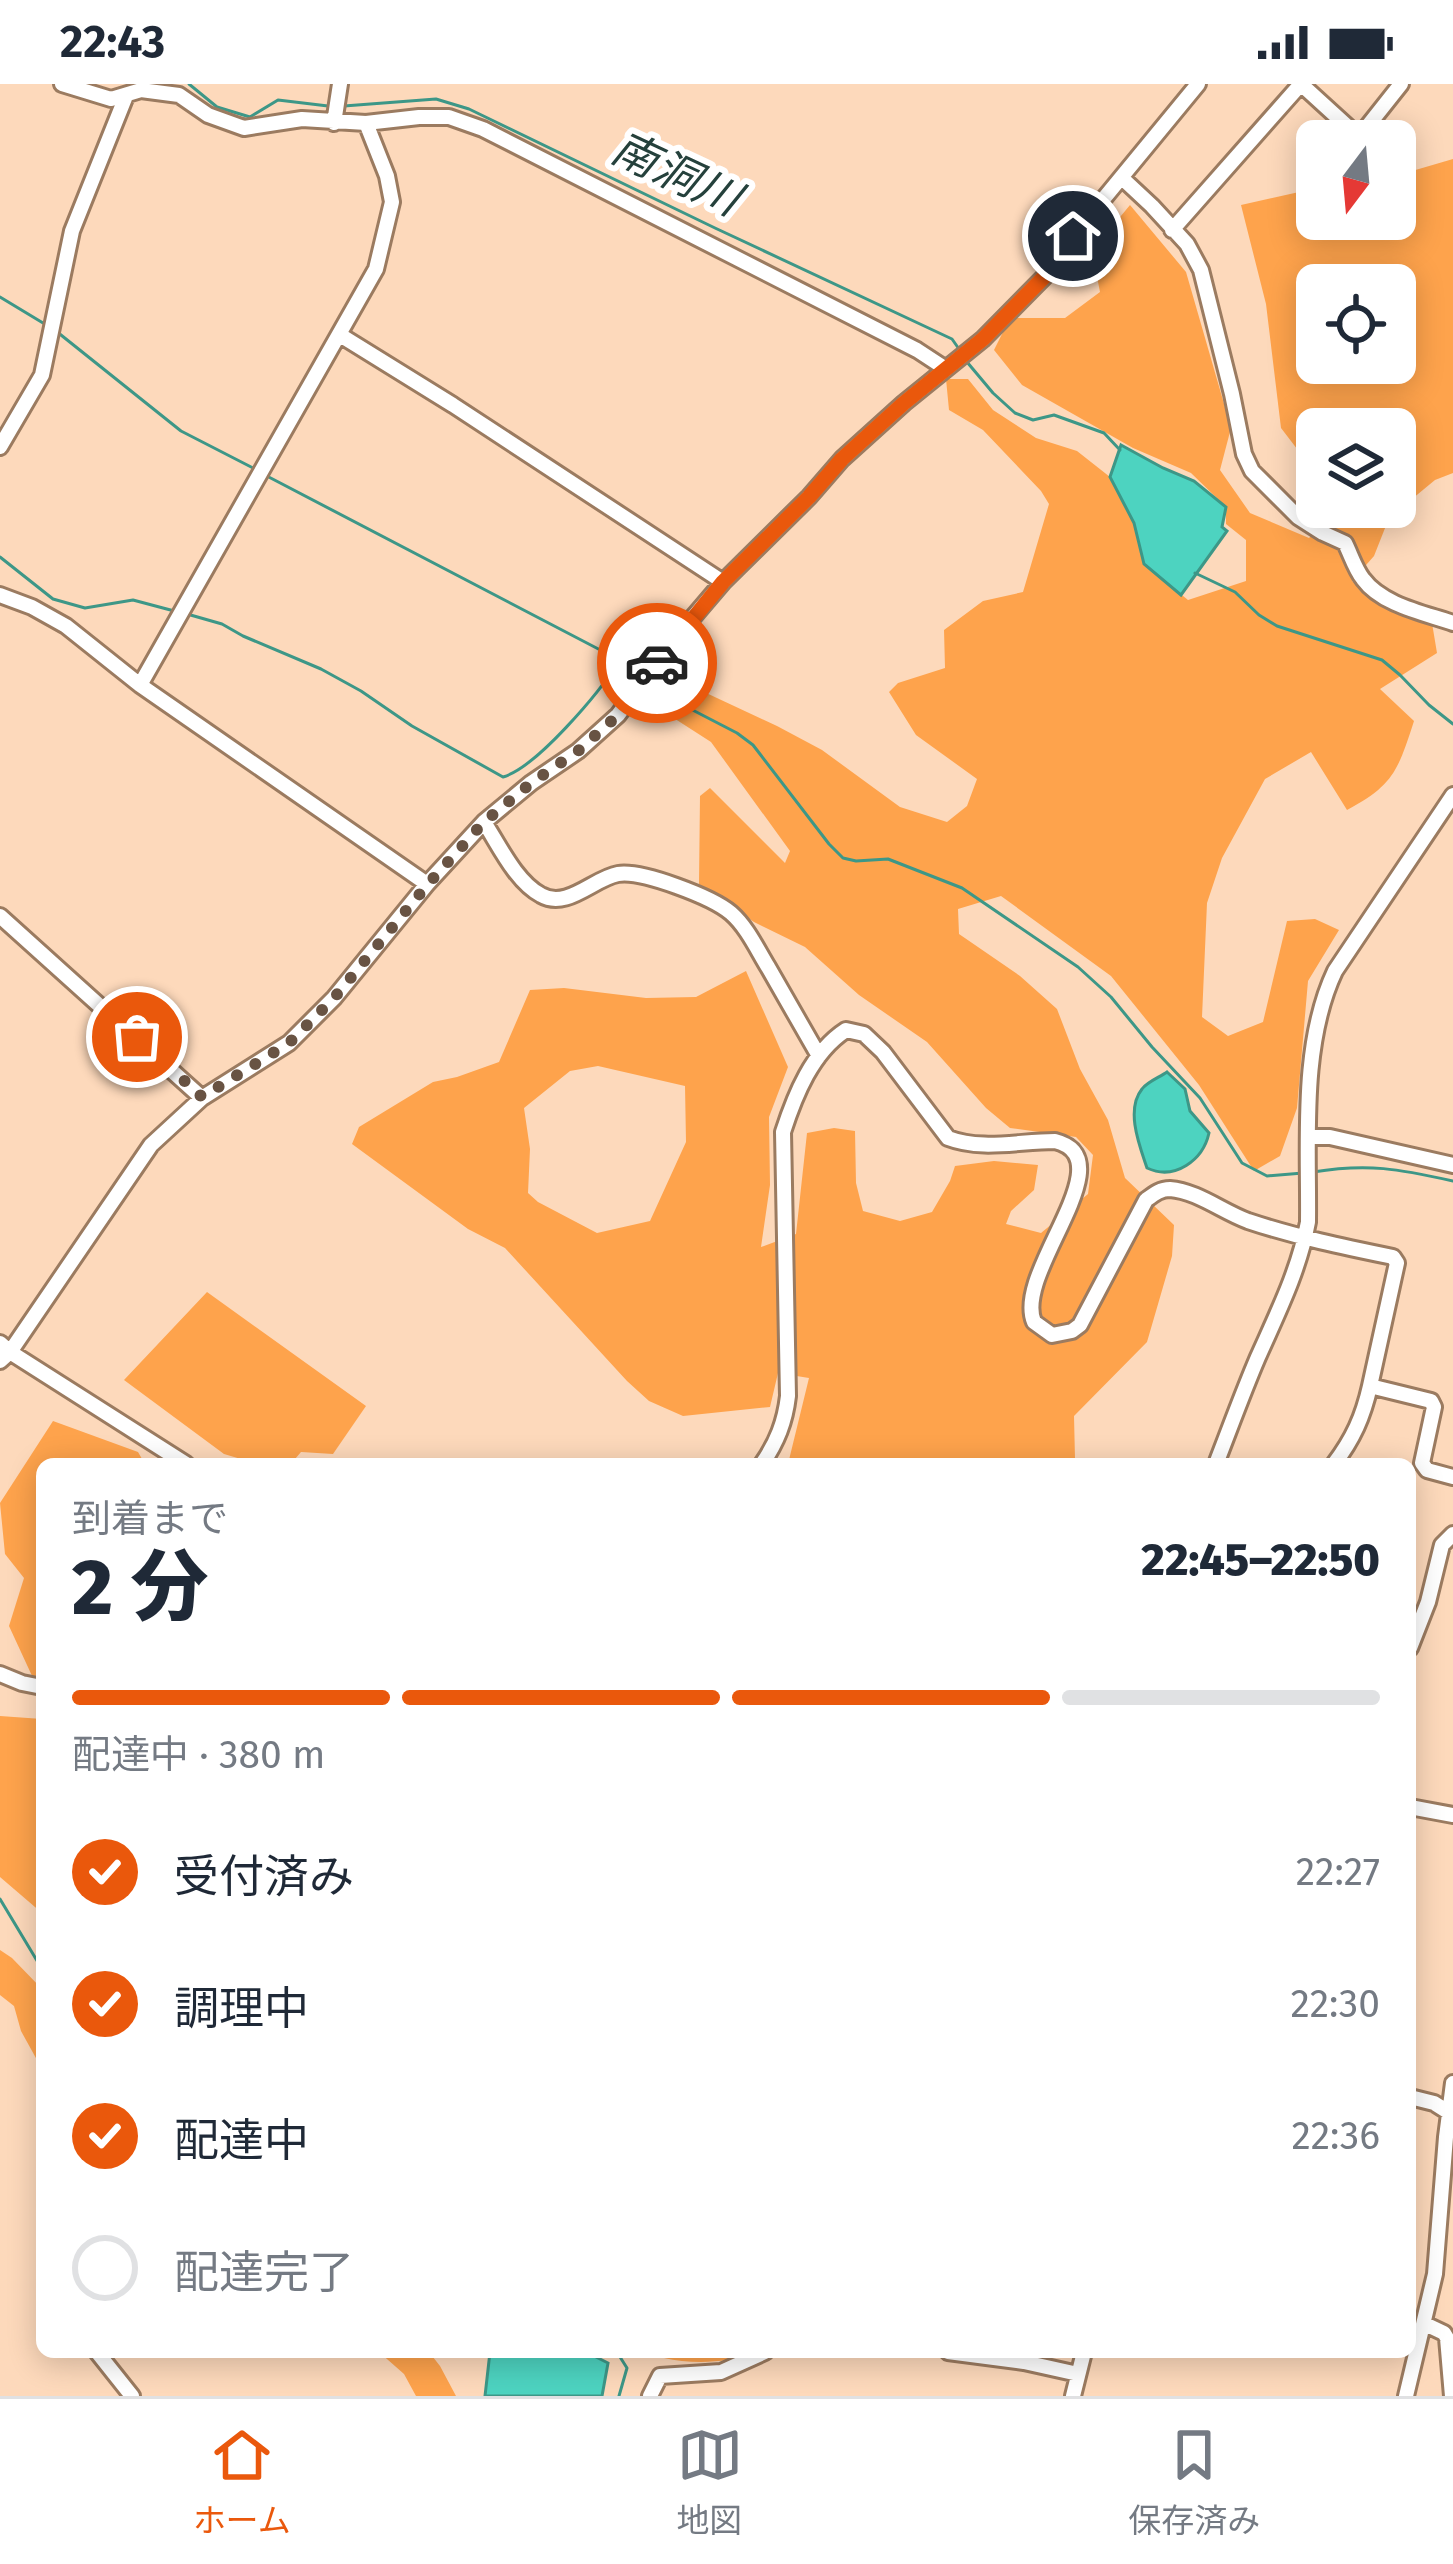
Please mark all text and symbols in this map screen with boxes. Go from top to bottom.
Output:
text: 22:43 [60,15,165,69]
north arrow [1296,120,1416,240]
map controls [1296,120,1416,528]
water label: 南洞川 [603,121,752,229]
pin [1022,185,1124,287]
icon: home [1040,203,1106,269]
button: locate [1296,264,1416,384]
button: layers [1296,408,1416,528]
courier [597,603,717,723]
icon: car [624,630,690,696]
pin [86,986,188,1088]
icon: bag [104,1004,170,1070]
text: 到着まで [72,1496,228,1542]
text: 22:45–22:50 [1141,1533,1380,1587]
text: 2 分 [72,1541,209,1635]
text: 配達中 · 380 m [72,1732,326,1778]
icon: check [72,1839,138,1905]
text: 22:27 [1296,1849,1380,1895]
text: 受付済み [174,1850,354,1904]
icon: check [72,1971,138,2037]
text: 22:30 [1290,1981,1380,2027]
text: 調理中 [174,1982,309,2036]
icon: check [72,2103,138,2169]
text: 22:36 [1291,2113,1380,2159]
text: 配達中 [174,2114,309,2168]
text: 配達完了 [174,2246,354,2300]
tab: ホーム [193,2422,291,2542]
tab: 地図 [677,2422,743,2542]
tab: 保存済み [1128,2422,1260,2542]

